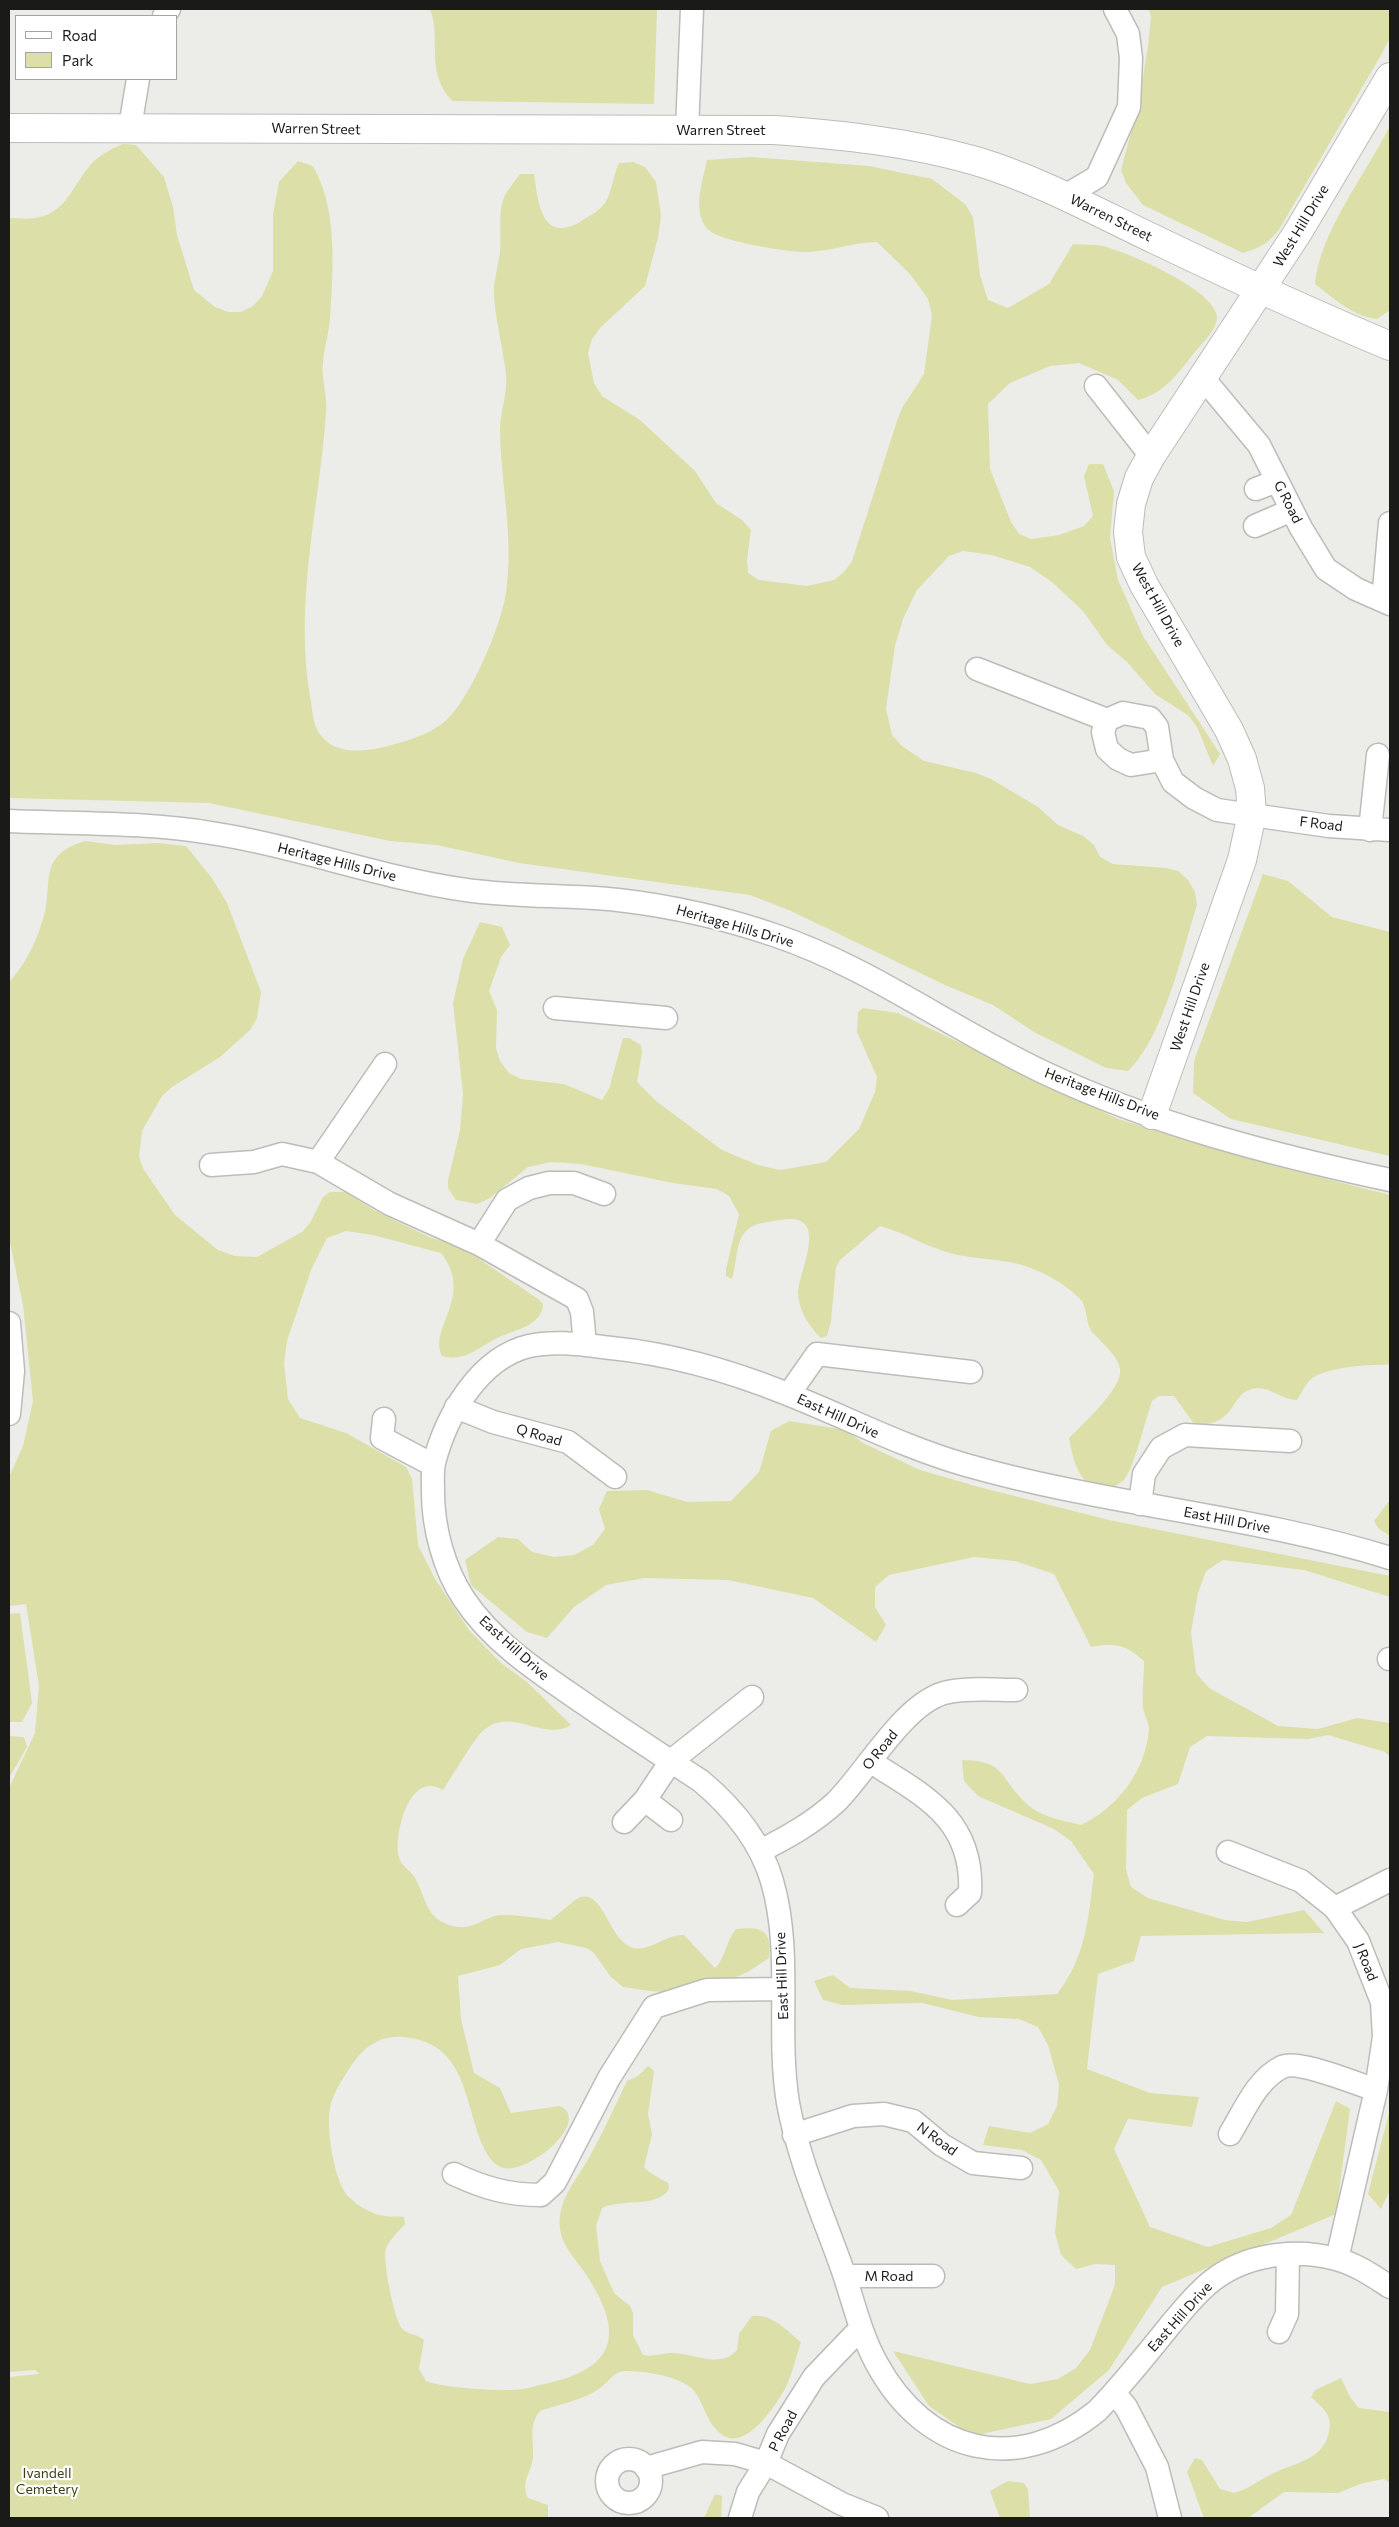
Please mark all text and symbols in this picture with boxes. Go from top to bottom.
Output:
legend [15,15,178,80]
text: Road [62,26,97,44]
text: Park [62,51,93,69]
street label: Warren Street [271,120,361,138]
street label: Warren Street [676,122,766,138]
street label: West Hill Drive [1270,182,1332,270]
street label: Warren Street [1067,191,1155,245]
street label: G Road [1270,478,1306,526]
street label: West Hill Drive [1128,560,1188,650]
street label: F Road [1298,813,1344,835]
street label: Heritage Hills Drive [276,839,398,885]
street label: Heritage Hills Drive [674,901,796,951]
street label: West Hill Drive [1167,960,1213,1054]
street label: Heritage Hills Drive [1042,1064,1162,1124]
street label: East Hill Drive [794,1390,882,1442]
street label: Q Road [514,1420,564,1450]
street label: East Hill Drive [1182,1503,1272,1537]
street label: East Hill Drive [476,1612,552,1684]
street label: O Road [859,1727,901,1773]
street label: East Hill Drive [772,1932,792,2020]
street label: J Road [1351,1941,1381,1983]
street label: N Road [913,2119,961,2159]
street label: M Road [865,2268,913,2284]
street label: East Hill Drive [1144,2279,1216,2355]
street label: P Road [765,2408,801,2454]
park label: Ivandell Cemetery [16,2465,78,2498]

